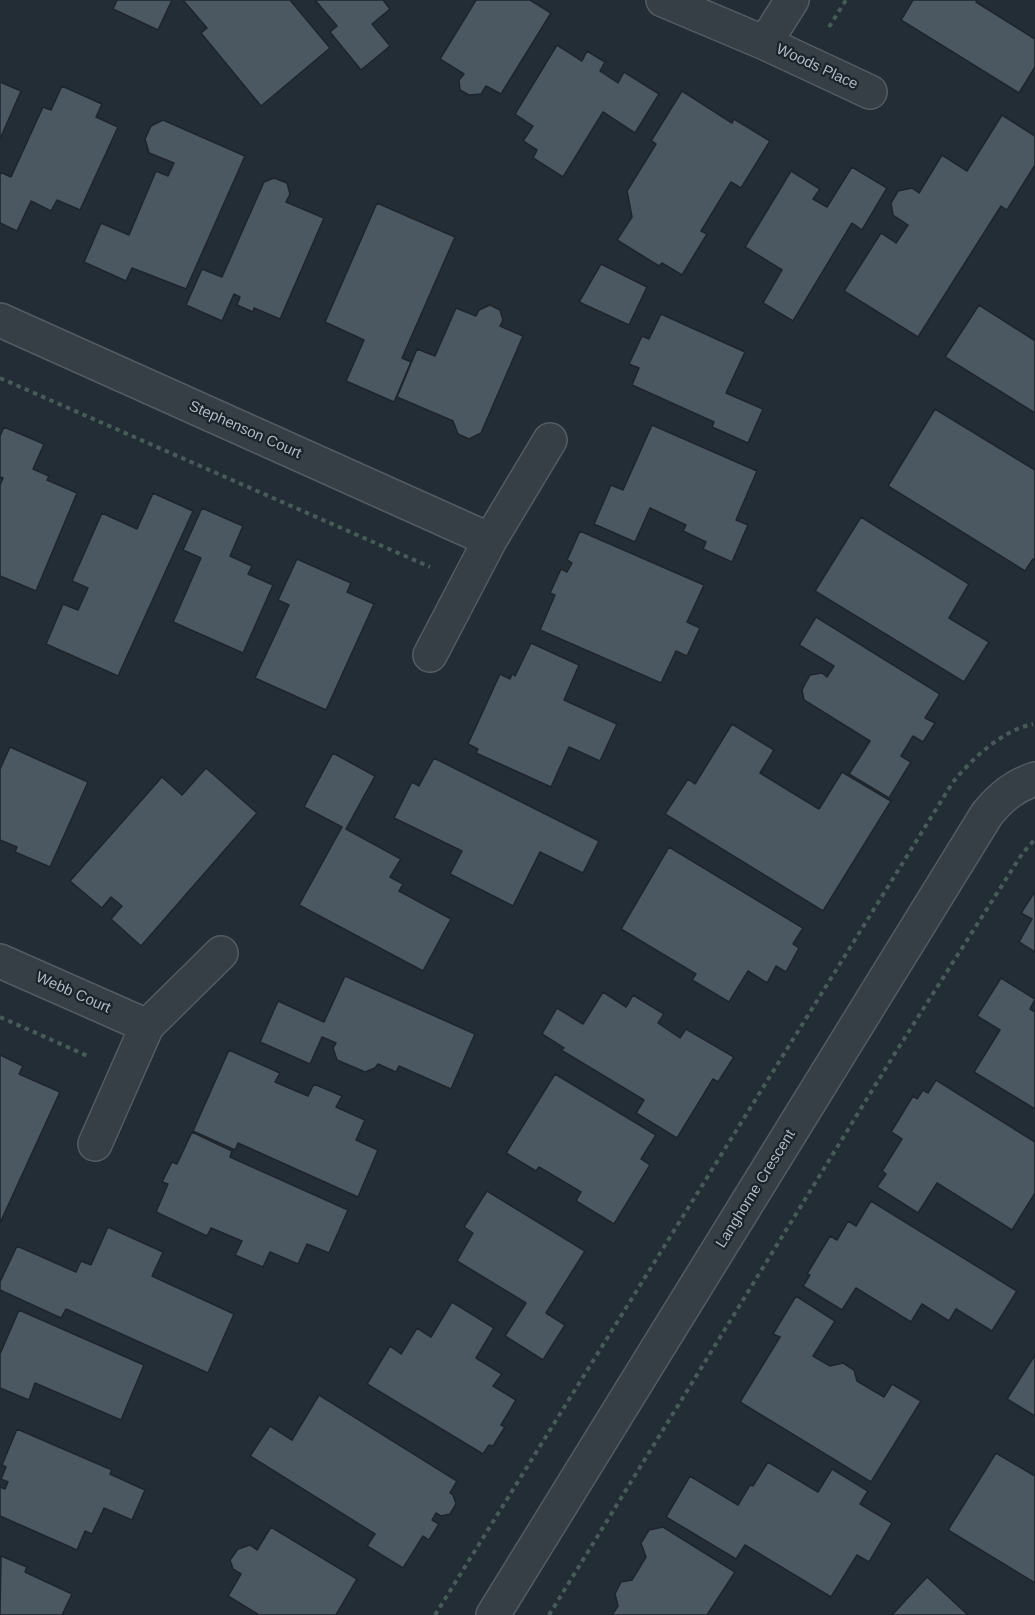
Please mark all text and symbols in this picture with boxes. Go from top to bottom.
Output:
street label: Woods Place [773,40,861,94]
street label: Stephenson Court [186,397,304,463]
street label: Webb Court [33,969,113,1017]
street label: Langhorne Crescent [712,1127,800,1251]

